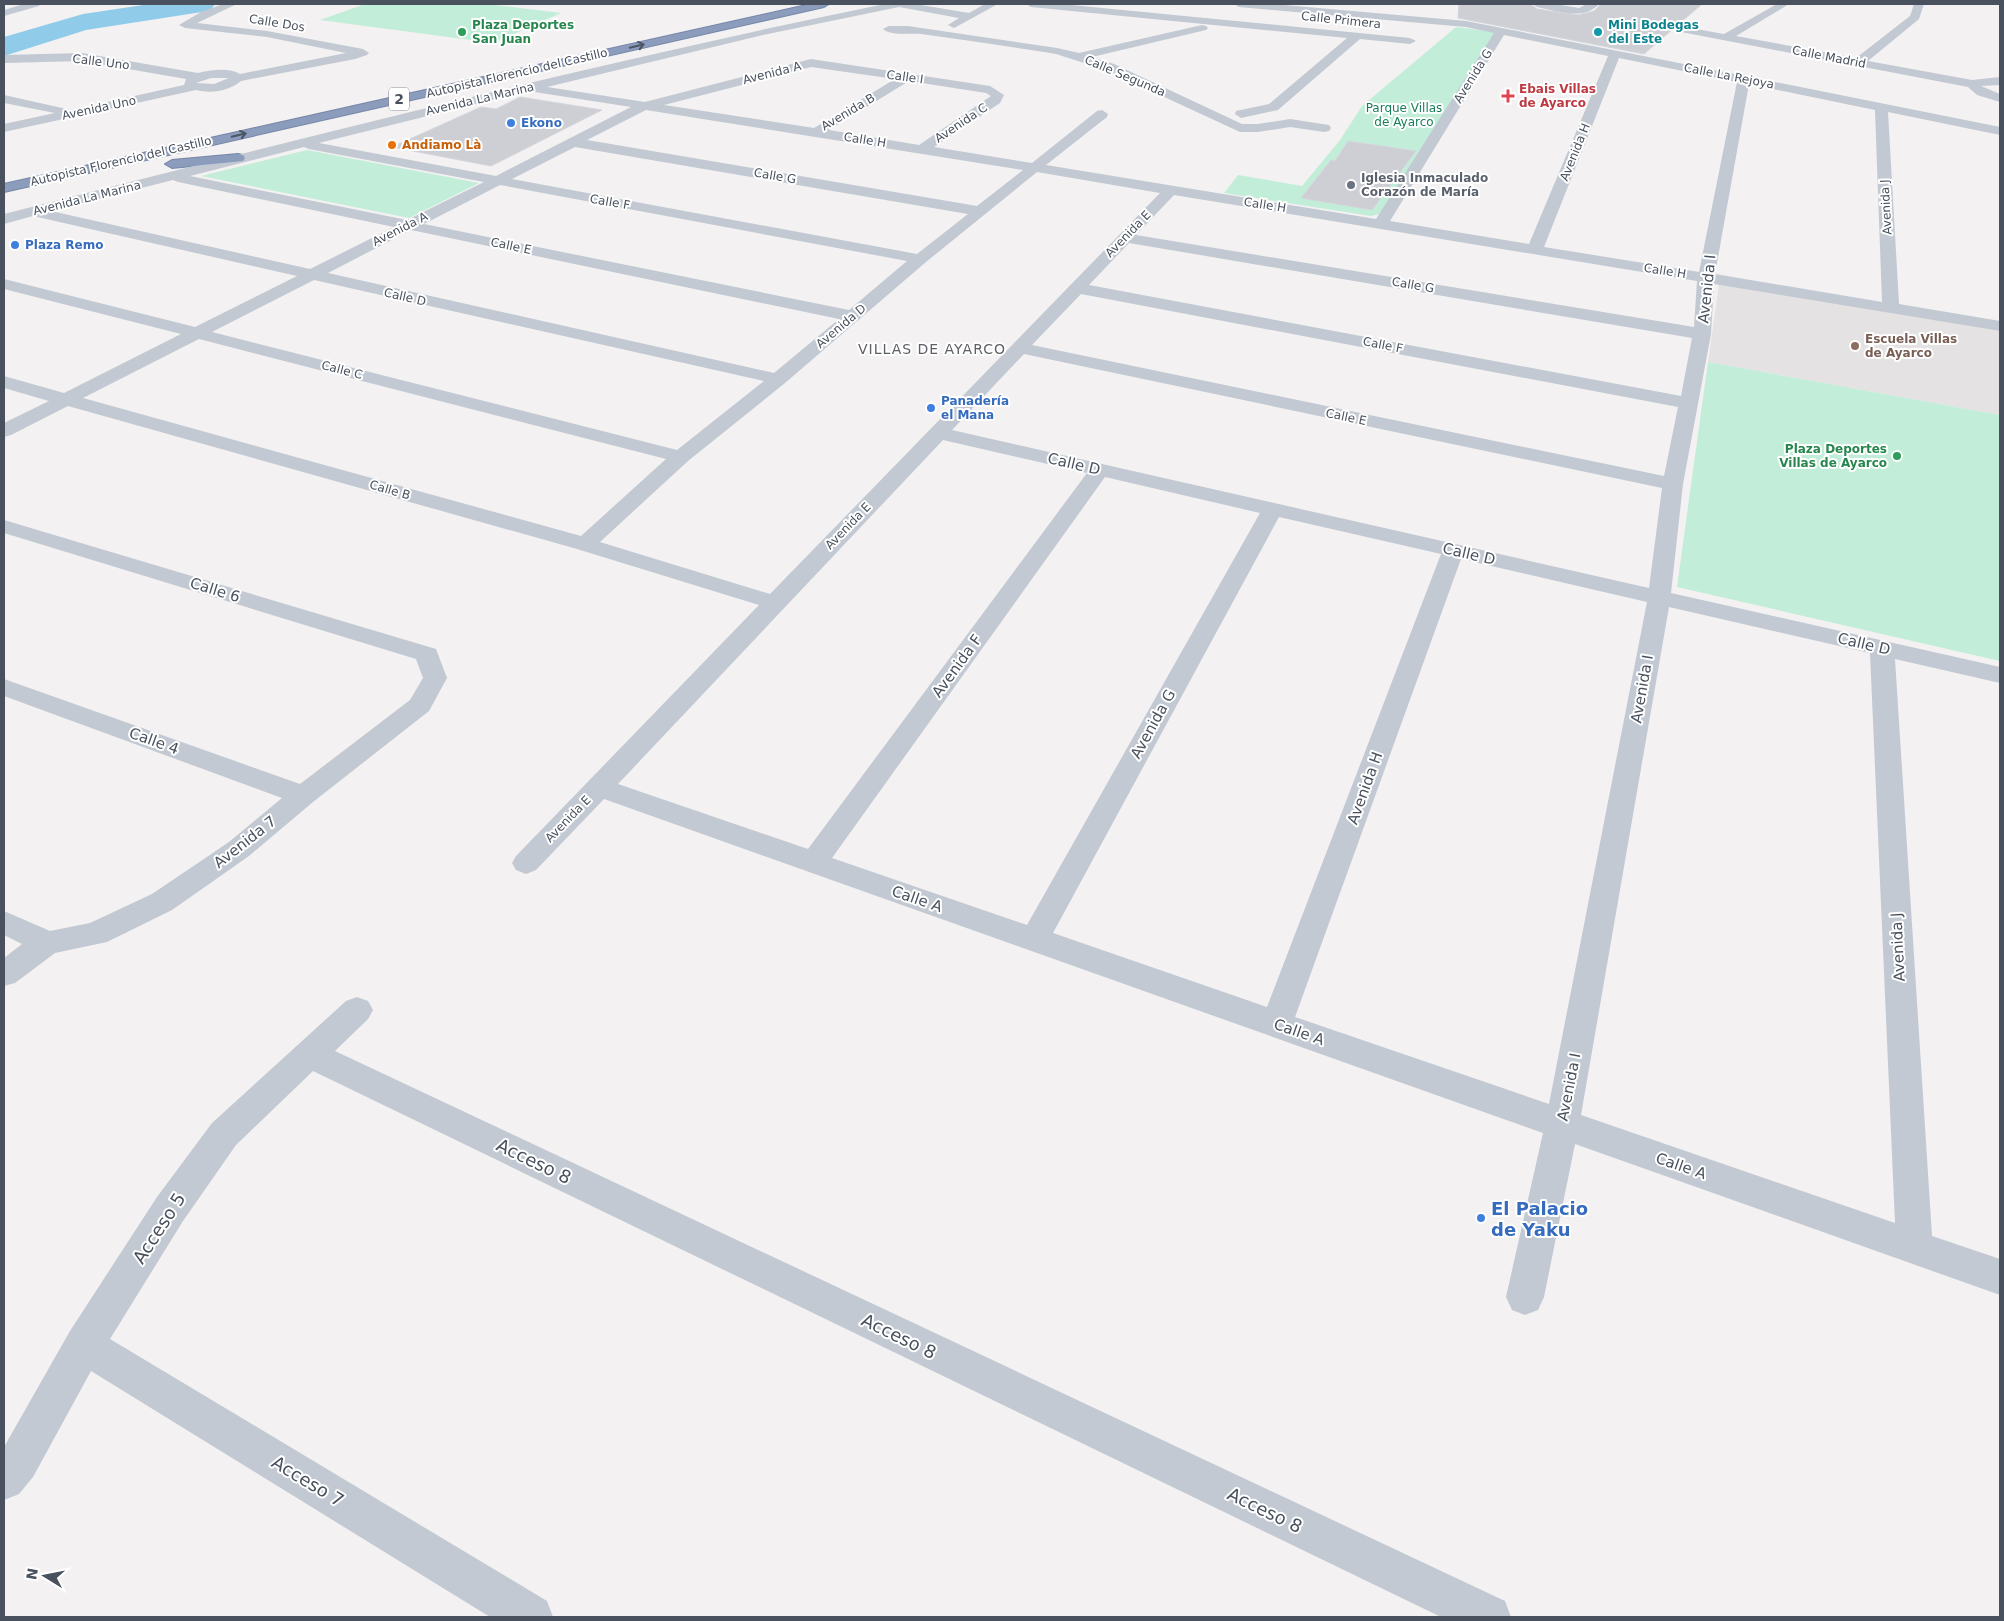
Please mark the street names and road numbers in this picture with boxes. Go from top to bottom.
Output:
street label: Calle Primera [1300,9,1382,31]
street label: Calle Dos [248,12,306,34]
street label: Calle Madrid [1791,43,1867,71]
street label: Autopista Florencio del Castillo [425,45,609,101]
street label: Avenida G [1451,46,1495,106]
street label: Calle Uno [72,52,130,72]
street label: Calle Segunda [1082,53,1168,99]
street label: Avenida A [741,59,804,87]
street label: Calle La Rejoya [1683,60,1775,92]
street label: Calle I [886,67,924,87]
street label: Avenida La Marina [425,80,535,118]
road number: 2 [389,88,409,110]
street label: Avenida B [819,91,877,133]
street label: Avenida Uno [61,93,137,123]
street label: Avenida C [932,100,990,146]
street label: Avenida H [1557,121,1593,183]
street label: Calle H [843,130,887,150]
street label: Autopista Florencio del Castillo [29,133,213,189]
street label: Calle G [753,165,797,187]
street label: Avenida La Marina [32,178,142,218]
street label: Avenida J [1878,179,1894,235]
street label: Calle F [589,192,631,212]
street label: Calle H [1243,195,1287,215]
street label: Avenida E [1102,208,1154,260]
street label: Avenida A [370,209,431,249]
street label: Calle E [489,235,533,257]
street label: Avenida I [1694,254,1720,324]
street label: Calle H [1643,261,1687,281]
street label: Calle G [1391,274,1435,296]
street label: Calle D [383,285,427,309]
street label: Avenida D [813,301,869,351]
street label: Calle F [1362,334,1404,356]
street label: Calle C [320,358,364,382]
street label: Calle E [1324,406,1368,428]
street label: Calle D [1046,449,1102,479]
street label: Calle B [368,478,412,502]
street label: Avenida E [822,500,874,552]
street label: Calle D [1441,539,1497,569]
street label: Calle 6 [188,574,242,606]
street label: Calle D [1836,629,1892,659]
street label: Avenida F [928,631,986,701]
street label: Avenida I [1627,653,1657,725]
street label: Avenida G [1127,686,1179,762]
street label: Calle 4 [127,724,181,758]
street label: Avenida H [1344,749,1386,827]
street label: Avenida E [542,793,594,845]
street label: Avenida 7 [210,812,280,872]
street label: Calle A [889,882,945,916]
street label: Avenida J [1887,912,1909,982]
street label: Calle A [1271,1015,1327,1049]
street label: Avenida I [1554,1051,1584,1123]
street label: Acceso 8 [493,1134,575,1188]
street label: Calle A [1653,1149,1709,1183]
street label: Acceso 5 [128,1189,190,1267]
street label: Acceso 8 [858,1309,940,1363]
street label: Acceso 7 [268,1451,348,1511]
street label: Acceso 8 [1224,1483,1306,1537]

